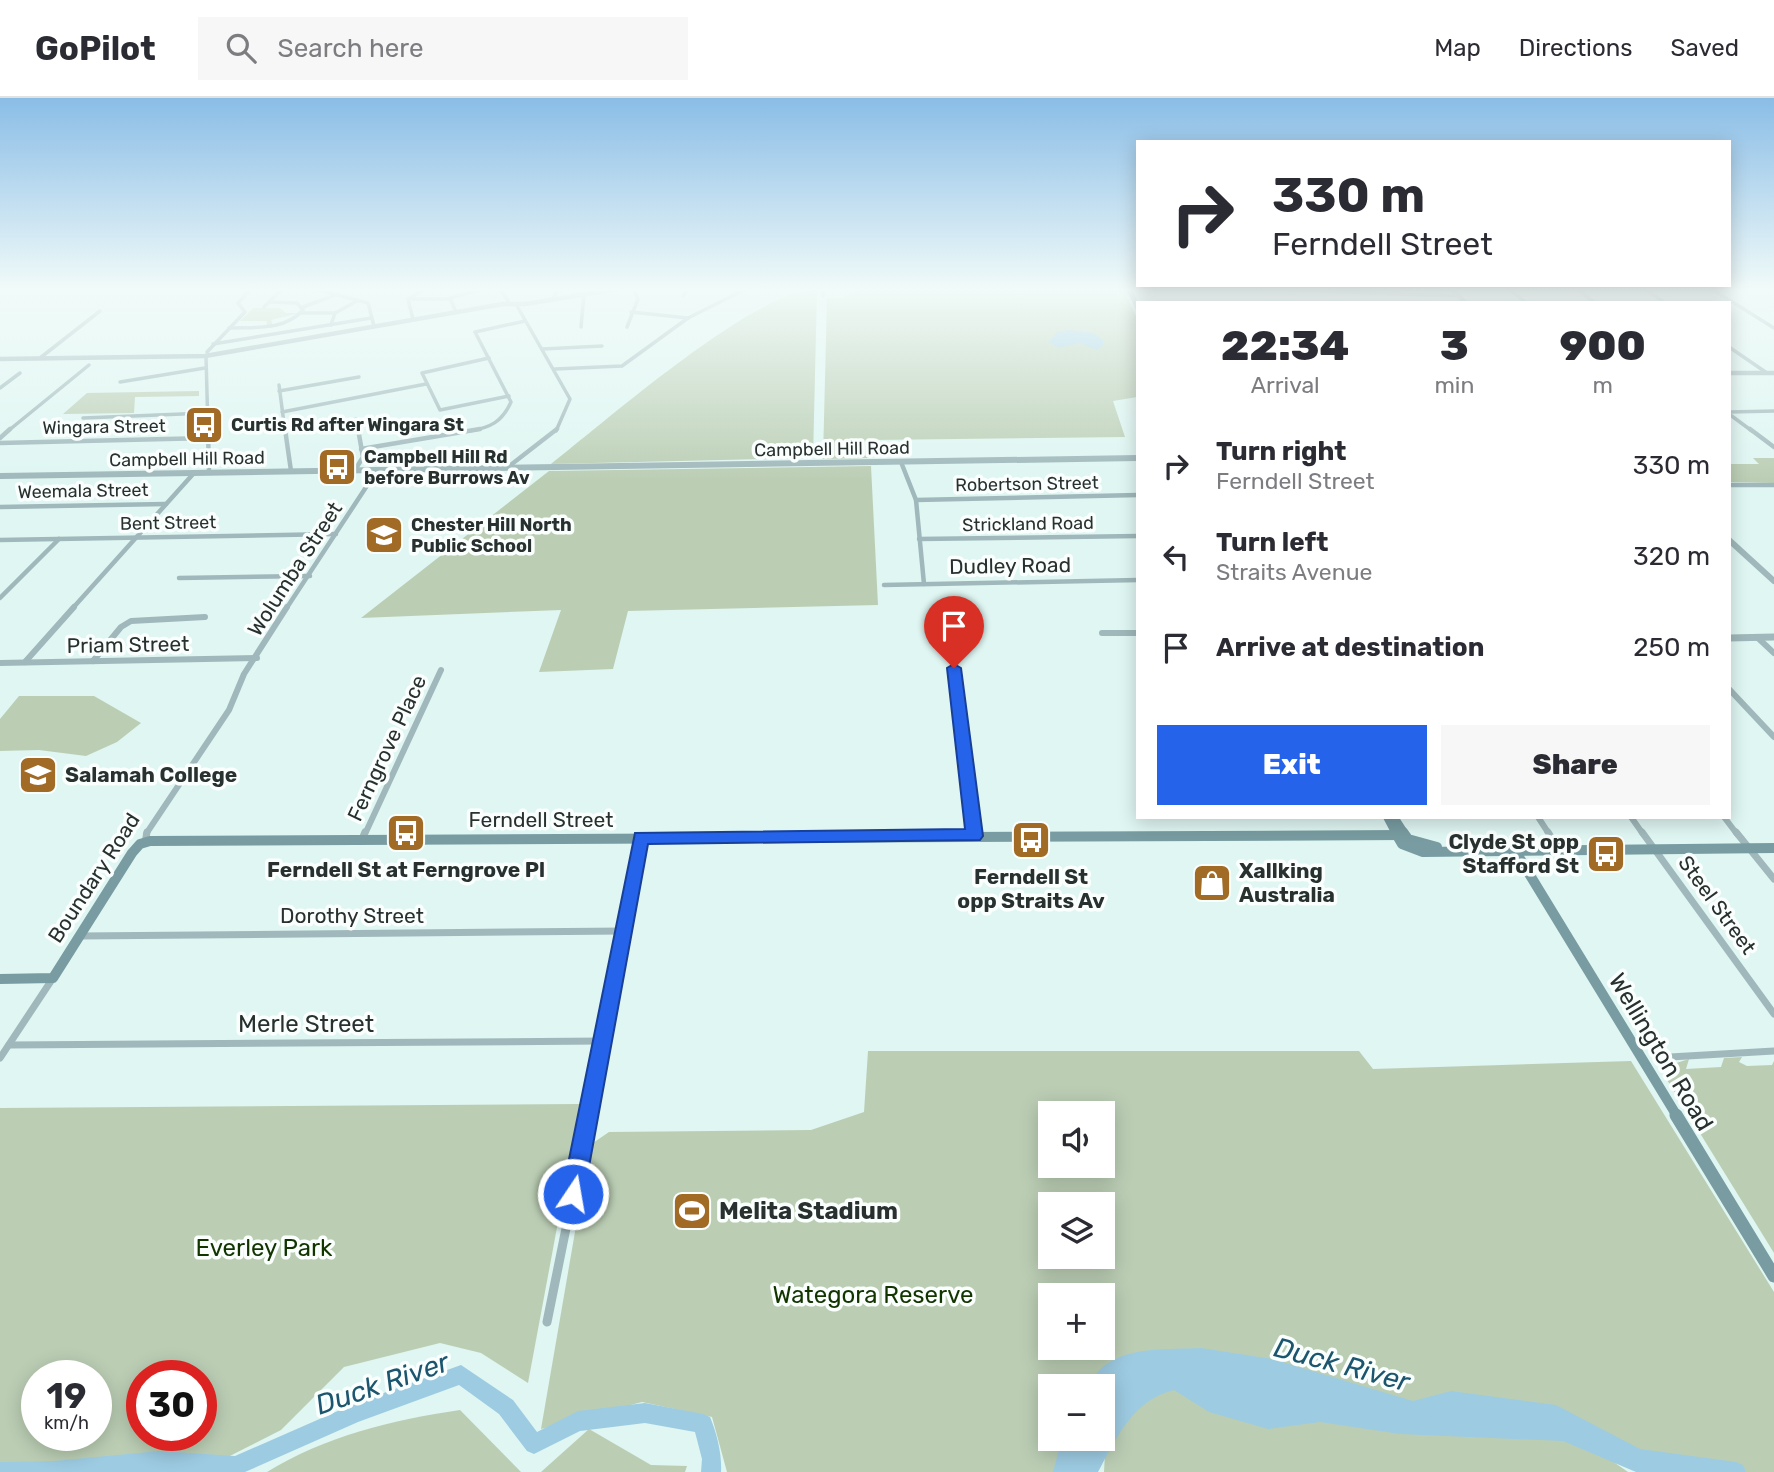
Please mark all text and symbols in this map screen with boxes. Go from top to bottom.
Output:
search box [198,17,688,80]
text: GoPilot [35,29,156,68]
icon: search [222,29,260,67]
text: Search here [278,33,423,64]
text: Map [1434,34,1481,62]
text: Directions [1519,34,1632,62]
text: Saved [1670,34,1739,62]
text: 330 m [1272,166,1425,224]
icon: right [1157,168,1248,259]
text: Ferndell Street [1272,225,1493,263]
text: 22:34 [1221,321,1349,371]
text: 3 [1440,321,1469,371]
text: 900 [1559,321,1646,371]
text: Arrival [1251,371,1320,399]
text: min [1434,371,1474,399]
text: m [1592,371,1613,399]
bus stop icon: Curtis Rd after Wingara St [183,404,225,446]
place label: Curtis Rd after Wingara St [231,414,464,436]
street label: Wingara Street [42,415,166,439]
text: Turn right [1216,436,1346,467]
street label: Campbell Hill Road [754,437,910,461]
bus stop icon: Campbell Hill Rd before Burrows Av [316,446,358,488]
place label: Campbell Hill Rd before Burrows Av [364,446,530,489]
street label: Campbell Hill Road [109,447,265,471]
icon: right [1157,447,1195,485]
text: 330 m [1633,450,1710,481]
text: Ferndell Street [1216,467,1375,495]
street label: Robertson Street [955,472,1099,496]
street label: Weemala Street [17,479,149,503]
street label: Wolumba Street [242,497,347,640]
street label: Bent Street [120,511,216,535]
street label: Strickland Road [962,512,1094,536]
school or university icon: Chester Hill North Public School [363,514,405,556]
place label: Chester Hill North Public School [411,514,572,557]
text: Turn left [1216,527,1328,558]
icon: left [1157,538,1195,576]
text: 320 m [1633,541,1710,572]
street label: Dudley Road [949,552,1071,579]
text: Straits Avenue [1216,558,1372,586]
pin [924,596,984,668]
icon: arrive [935,607,973,645]
icon: arrive [1157,629,1195,667]
street label: Priam Street [66,631,190,658]
text: Arrive at destination [1216,632,1484,663]
text: 250 m [1633,632,1710,663]
street label: Ferngrove Place [342,671,431,825]
button: Exit [1157,725,1427,805]
button: Share [1441,725,1710,805]
school or university icon: Salamah College [17,754,59,796]
place label: Salamah College [65,762,237,787]
street label: Ferndell Street [469,807,613,832]
street label: Boundary Road [42,808,145,947]
bus stop icon: Ferndell St at Ferngrove Pl [385,812,427,854]
bus stop icon: Ferndell St opp Straits Av [1010,819,1052,861]
place label: Clyde St opp Stafford St [1448,829,1579,878]
bus stop icon: Clyde St opp Stafford St [1585,833,1627,875]
street label: Steel Street [1673,851,1762,959]
place label: Ferndell St at Ferngrove Pl [267,857,545,882]
place label: Xallking Australia [1239,858,1335,907]
shop icon: Xallking Australia [1191,862,1233,904]
place label: Ferndell St opp Straits Av [957,864,1105,913]
street label: Dorothy Street [280,903,424,928]
street label: Wellington Road [1603,968,1719,1136]
street label: Merle Street [238,1010,374,1038]
map controls [1038,1101,1115,1451]
button: sound [1038,1101,1115,1178]
position arrow [536,1157,610,1231]
sports icon: Melita Stadium [671,1190,713,1232]
button: layers [1038,1192,1115,1269]
place label: Melita Stadium [719,1197,898,1225]
park label: Everley Park [196,1234,333,1262]
park label: Wategora Reserve [773,1281,973,1309]
button: + [1038,1283,1115,1360]
water label: Duck River [1270,1331,1415,1399]
water label: Duck River [311,1345,455,1422]
speed limit sign: 30 [126,1360,217,1451]
button: − [1038,1374,1115,1451]
text: 19 [47,1375,86,1417]
text: km/h [44,1412,89,1434]

